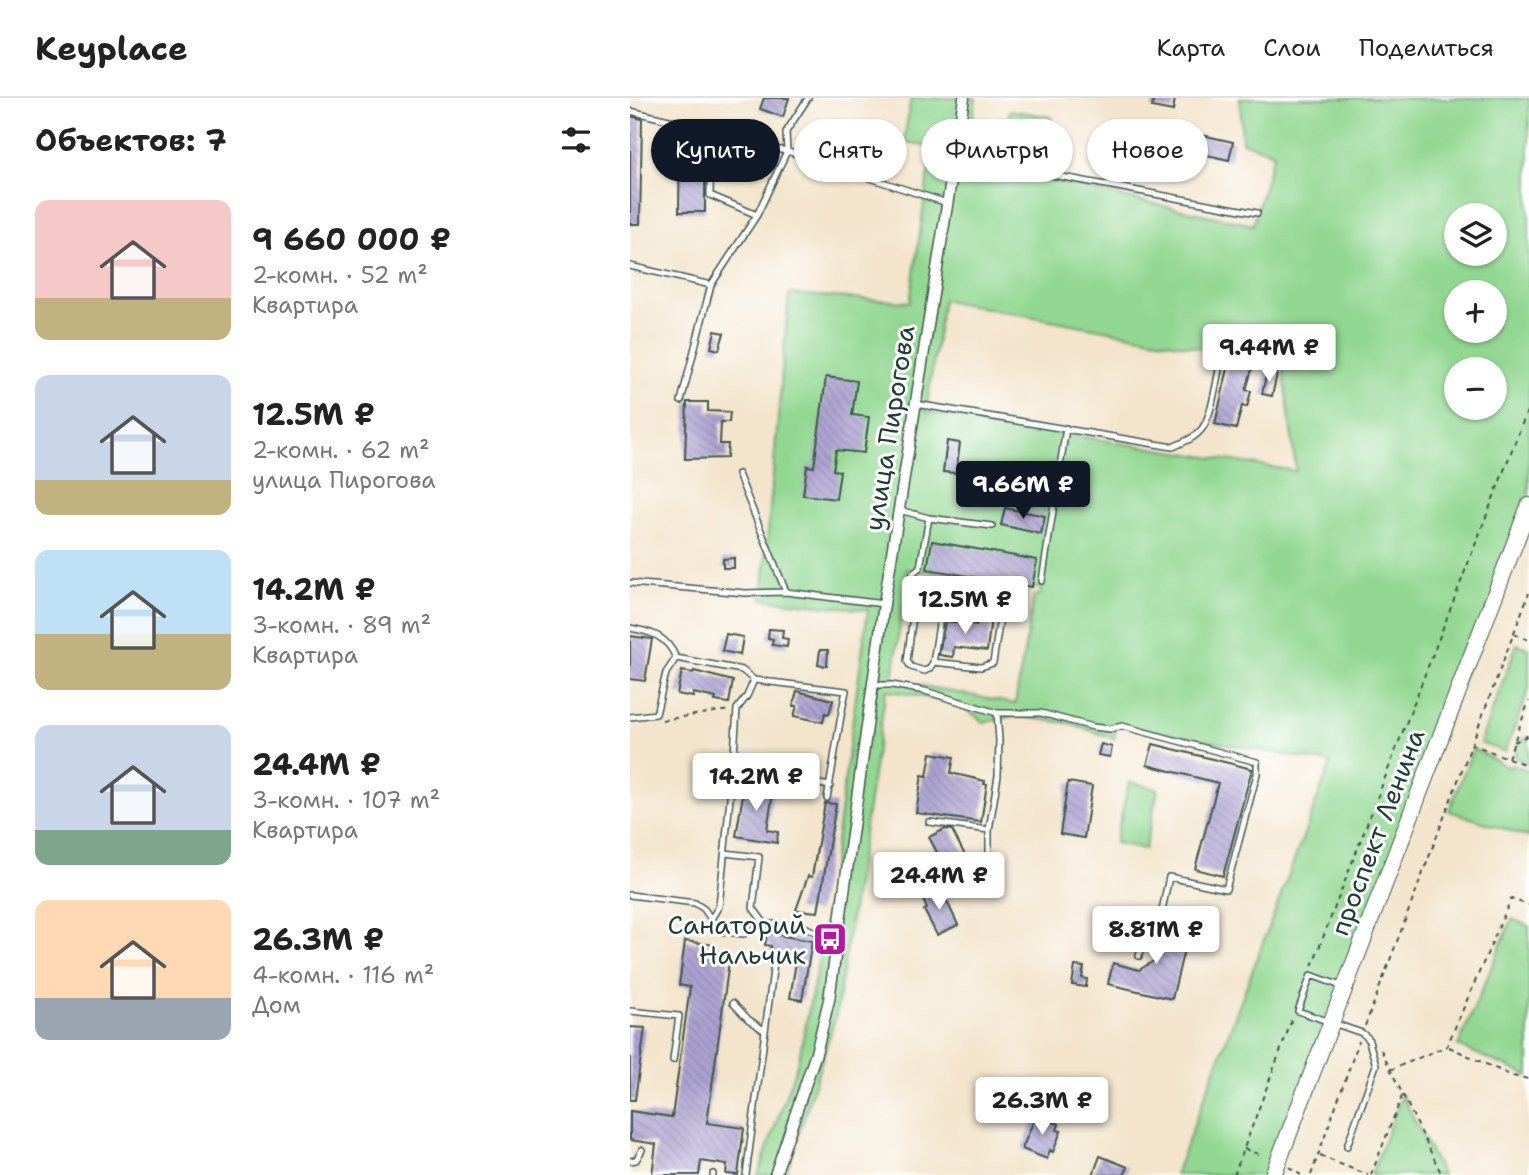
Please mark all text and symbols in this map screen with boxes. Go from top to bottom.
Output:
text: Keyplace [35,26,188,71]
text: Карта [1157,32,1225,64]
text: Слои [1263,32,1321,64]
text: Поделиться [1359,32,1494,64]
chip: Купить [651,119,780,182]
chip: Снять [794,119,907,182]
chip: Фильтры [921,119,1073,182]
chip: Новое [1087,119,1208,182]
text: Объектов: 7 [35,120,227,161]
icon: filters [557,121,595,159]
map controls [1444,203,1507,420]
button: layers [1444,203,1507,266]
text: 9 660 000 ₽ [252,219,451,260]
icon: home [91,228,175,312]
text: 2-комн. · 52 m² [252,260,428,290]
button: + [1444,280,1507,343]
text: Квартира [252,290,358,320]
street label: улица Пирогова [855,323,923,533]
pin: 9.44M ₽ [1204,324,1334,384]
text: 9.44M ₽ [1219,332,1319,362]
button: − [1444,357,1507,420]
text: 12.5M ₽ [252,394,375,435]
icon: home [91,403,175,487]
text: 2-комн. · 62 m² [252,435,430,465]
pin: 9.66M ₽ [958,462,1088,521]
text: улица Пирогова [252,465,436,495]
text: 9.66M ₽ [972,469,1074,499]
text: 14.2M ₽ [252,569,376,610]
pin: 12.5M ₽ [900,576,1030,636]
icon: home [91,578,175,662]
text: 12.5M ₽ [918,584,1012,614]
text: 3-комн. · 89 m² [252,610,431,640]
text: Квартира [252,640,358,670]
street label: проспект Ленина [1321,724,1433,940]
text: 24.4M ₽ [252,744,381,785]
icon: home [91,753,175,837]
pin: 14.2M ₽ [691,754,821,813]
text: 14.2M ₽ [709,761,803,791]
text: 3-комн. · 107 m² [252,785,440,815]
text: Квартира [252,815,358,845]
pin: 24.4M ₽ [874,852,1004,912]
text: 24.4M ₽ [890,860,988,890]
pin: 8.81M ₽ [1091,906,1221,966]
place label: Санаторий Нальчик [667,907,806,972]
text: 8.81M ₽ [1108,914,1204,944]
text: 26.3M ₽ [252,919,384,960]
bus stop icon: Санаторий Нальчик [811,920,849,958]
icon: home [91,928,175,1012]
text: 4-комн. · 116 m² [252,960,434,990]
text: Дом [252,990,301,1020]
pin: 26.3M ₽ [977,1077,1107,1137]
text: 26.3M ₽ [991,1085,1093,1115]

